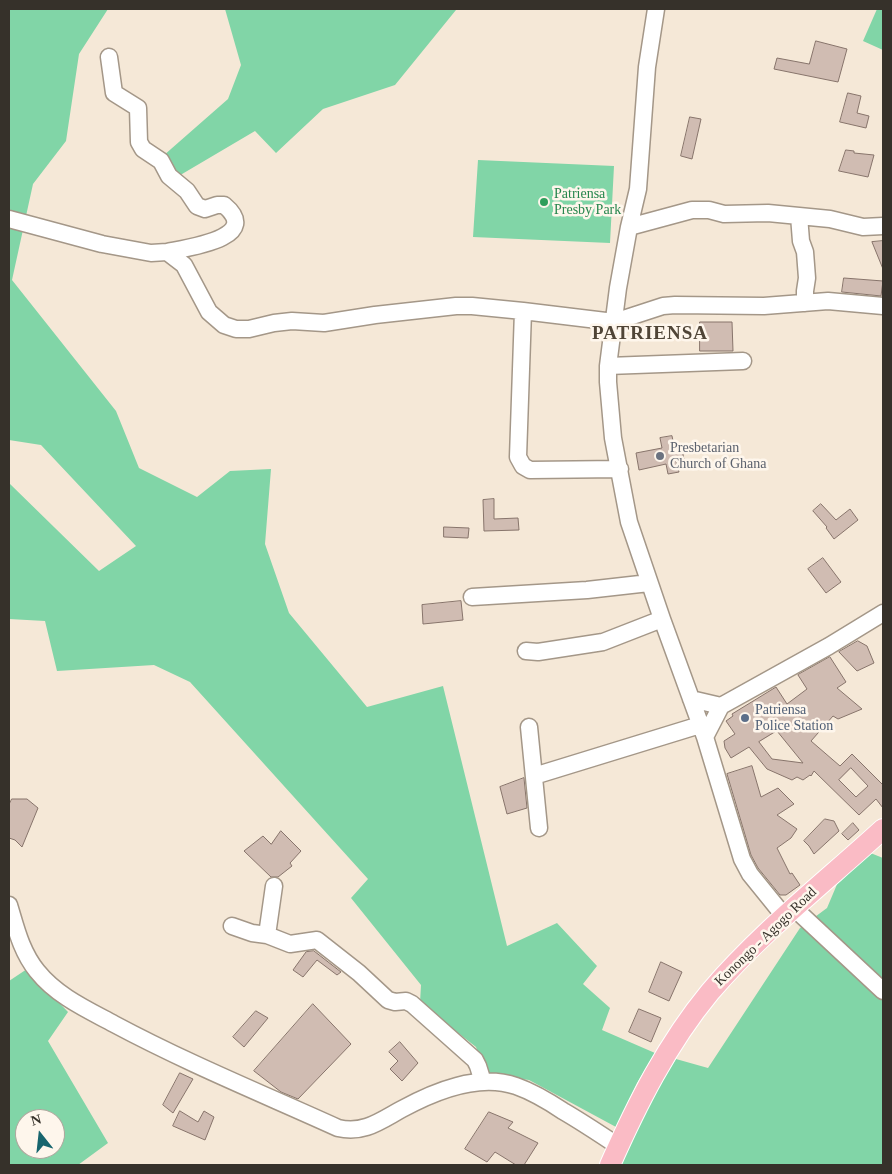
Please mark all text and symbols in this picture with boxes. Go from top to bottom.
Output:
place label: Patriensa Presby Park [554,186,621,218]
marker: Patriensa Presby Park [538,196,550,208]
district label: PATRIENSA [591,323,709,345]
place label: Presbetarian Church of Ghana [670,440,766,472]
marker: Presbetarian Church of Ghana [654,450,666,462]
place label: Patriensa Police Station [755,702,833,734]
marker: Patriensa Police Station [739,712,751,724]
street label: Konongo - Agogo Road [712,884,820,990]
north arrow [15,1109,65,1159]
text: N [29,1111,43,1129]

